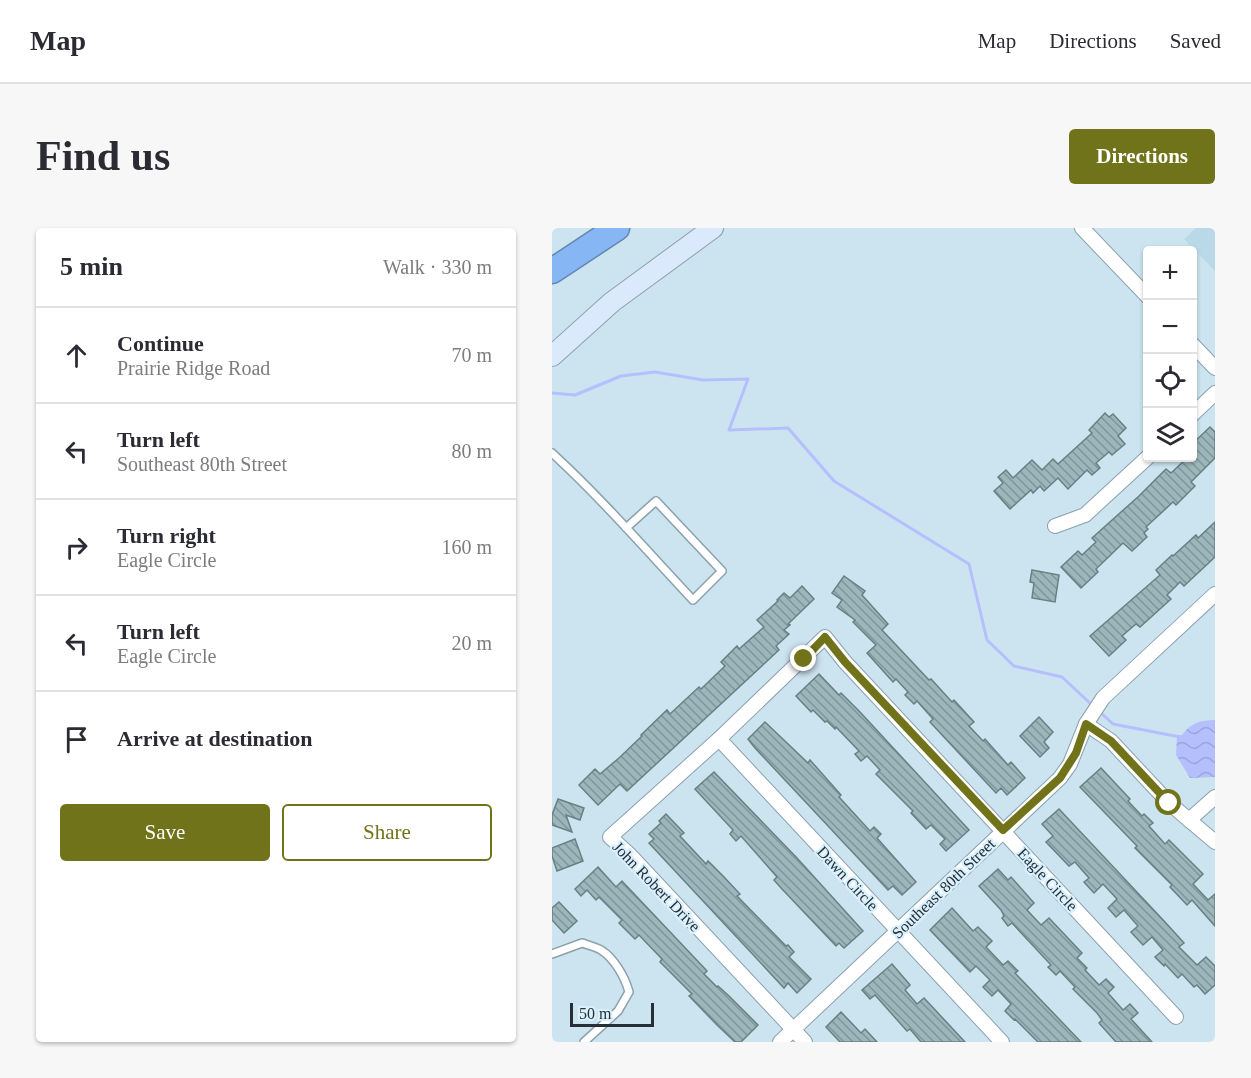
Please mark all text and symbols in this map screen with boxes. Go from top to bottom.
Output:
text: Map [30,25,86,56]
text: Map [978,29,1016,53]
text: Directions [1049,29,1137,53]
text: Saved [1170,29,1221,53]
button: Directions [1069,129,1215,184]
text: Find us [36,133,170,179]
map controls [1143,246,1197,462]
button: + [1143,246,1197,300]
text: 5 min [60,252,123,281]
text: Walk · 330 m [383,256,492,278]
button: − [1143,300,1197,354]
text: Continue [117,331,204,356]
icon: ahead [60,339,93,372]
text: 70 m [451,344,492,366]
button: locate [1143,354,1197,408]
text: Prairie Ridge Road [117,357,270,379]
button: layers [1143,408,1197,462]
text: Turn left [117,427,200,452]
icon: left [60,435,93,468]
text: 80 m [451,440,492,462]
text: Southeast 80th Street [117,453,287,475]
text: Turn right [117,523,216,548]
icon: right [60,531,93,564]
text: 160 m [441,536,492,558]
text: Eagle Circle [117,549,216,571]
text: Turn left [117,619,200,644]
icon: left [60,627,93,660]
text: 20 m [451,632,492,654]
text: Eagle Circle [117,645,216,667]
route end [790,645,816,671]
icon: arrive [60,723,93,756]
text: Arrive at destination [117,726,313,751]
route start [1155,789,1181,815]
button: Save [60,804,270,861]
button: Share [282,804,492,861]
street label: Southeast 80th Street [889,835,999,942]
street label: John Robert Drive [609,838,704,935]
street label: Dawn Circle [814,843,882,914]
street label: Eagle Circle [1014,844,1081,915]
scale bar [570,1000,654,1028]
text: 50 m [579,1005,611,1022]

